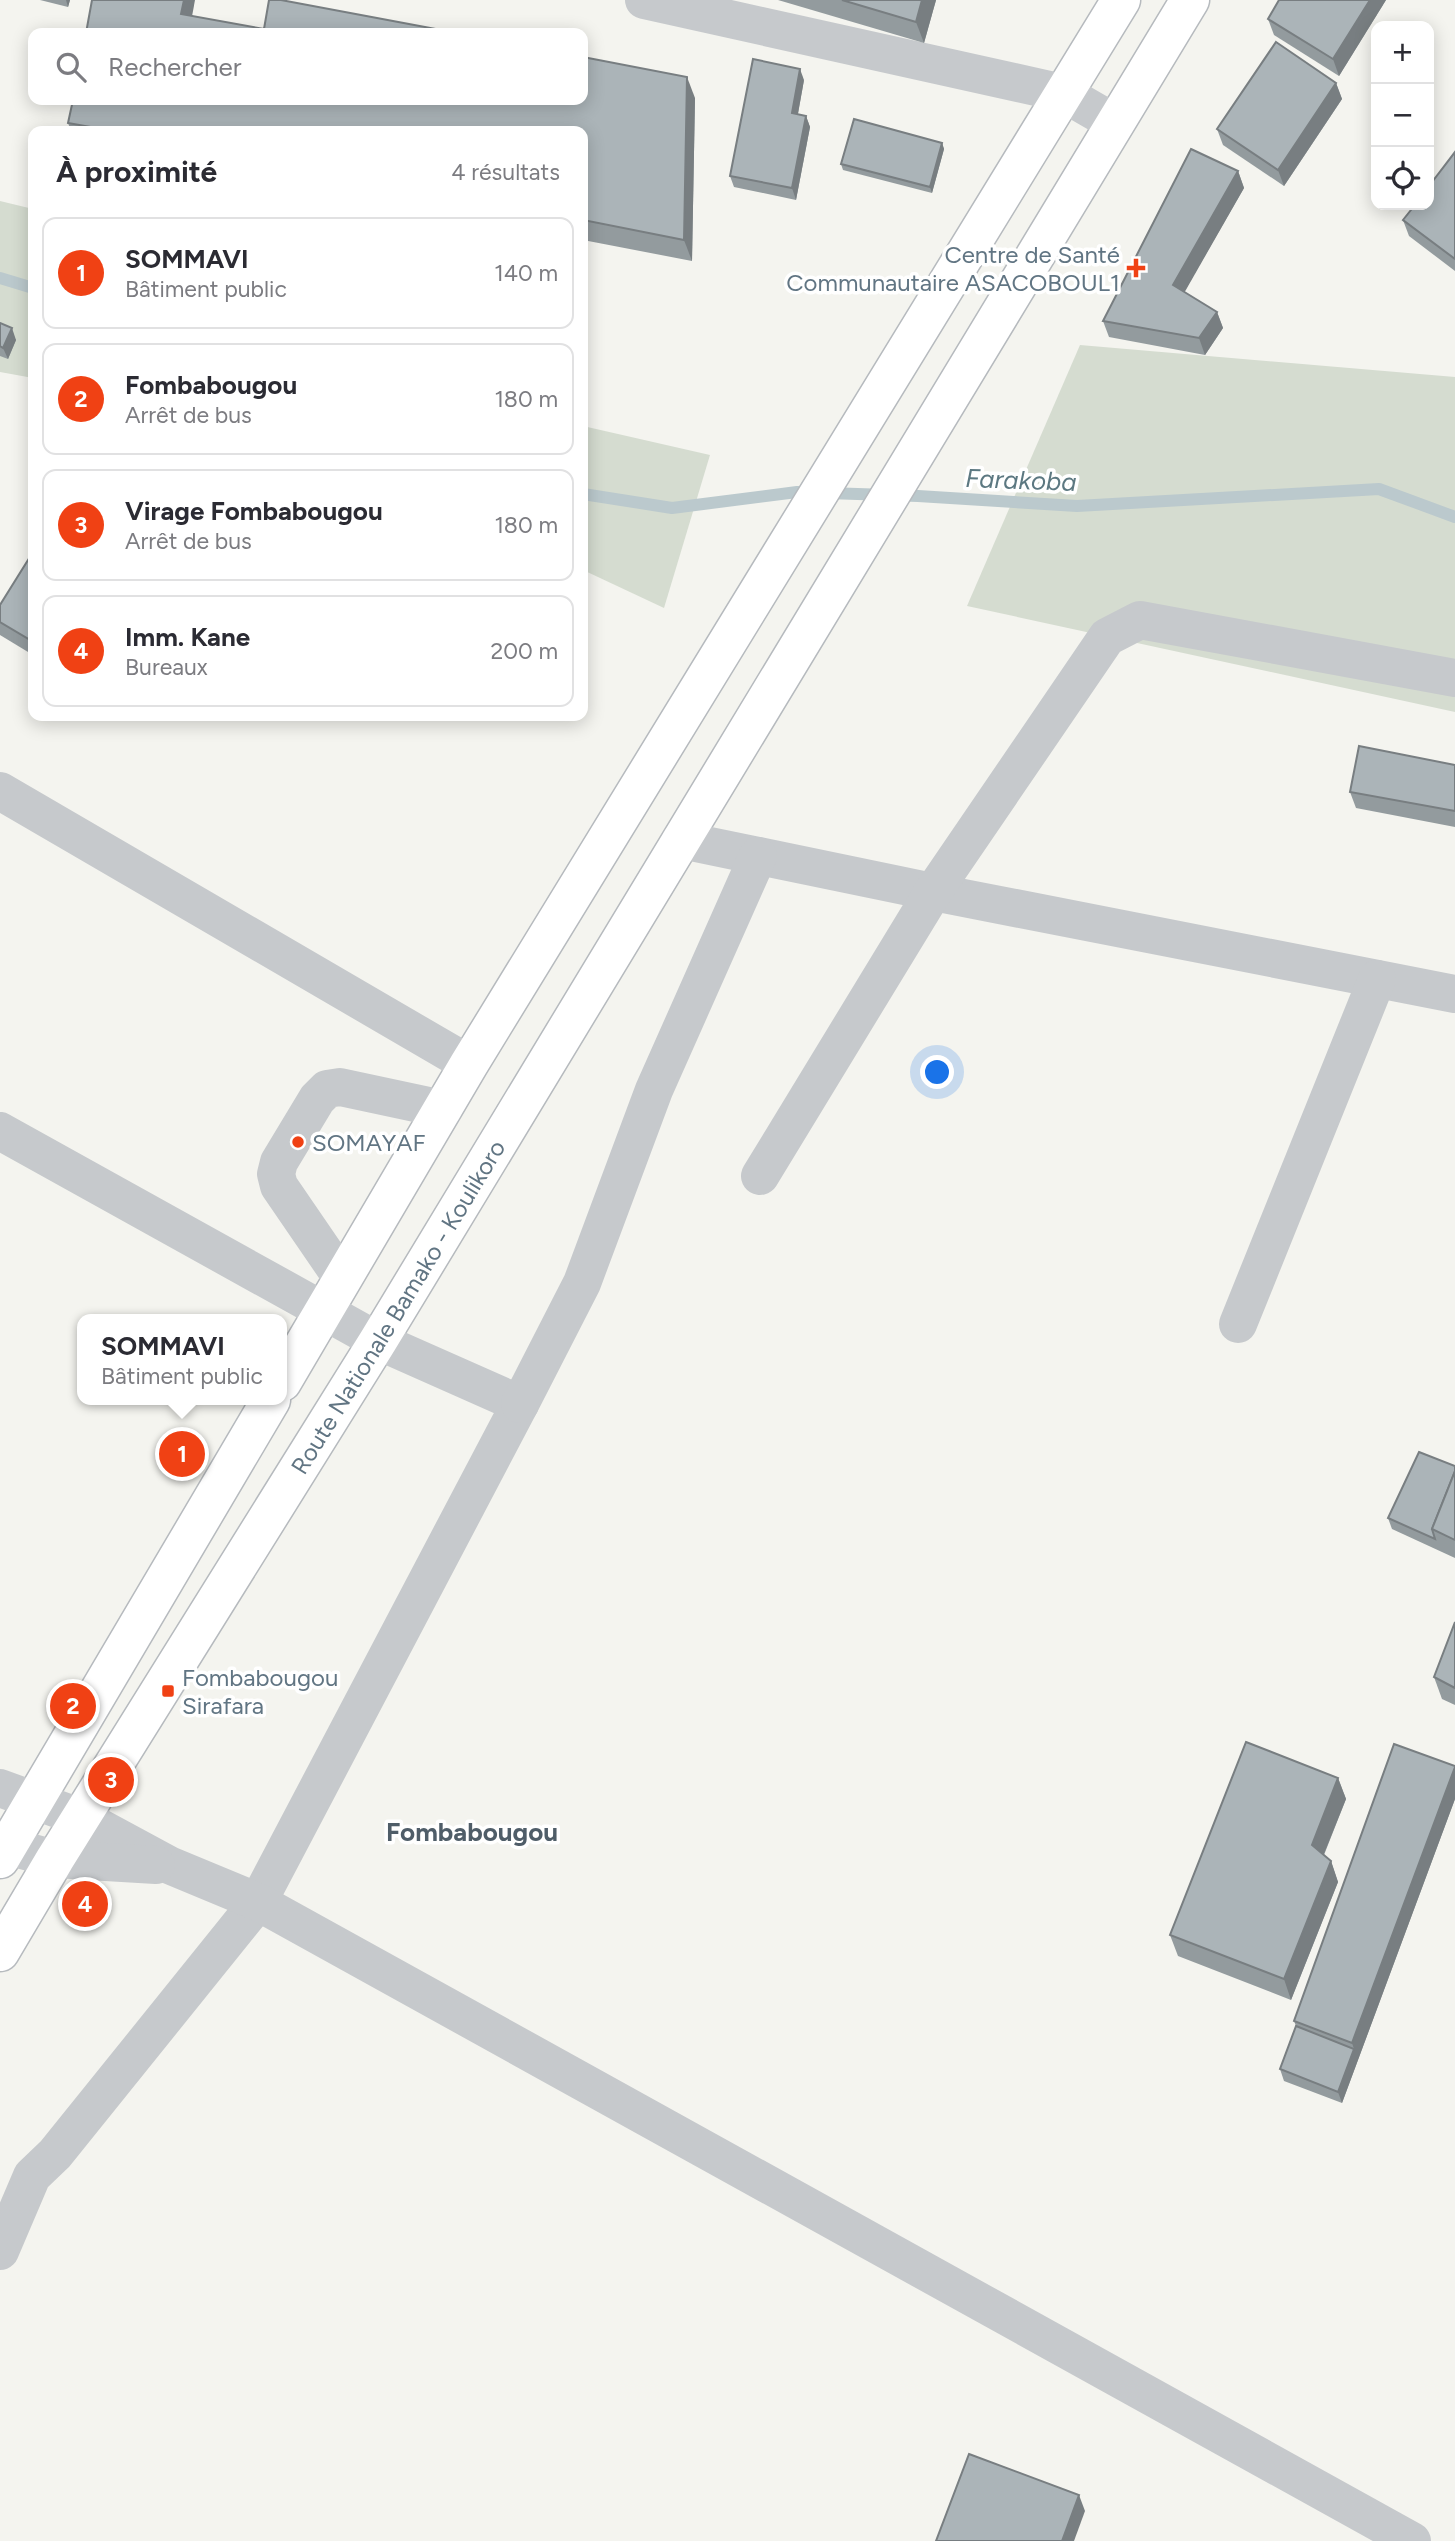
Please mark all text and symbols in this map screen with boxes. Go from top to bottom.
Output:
map controls [1371,21,1434,210]
button: + [1371,21,1434,84]
search box [28,28,588,105]
icon: search [52,48,90,86]
text: Rechercher [108,51,242,83]
button: − [1371,84,1434,147]
button: locate [1371,147,1434,210]
text: À proximité [56,153,217,190]
text: 4 résultats [451,158,560,186]
place label: Centre de Santé Communautaire ASACOBOUL1 [786,240,1120,297]
text: SOMMAVI [125,243,249,275]
marker: Centre de Santé Communautaire ASACOBOUL1 [1126,258,1146,278]
text: 1 [76,259,86,287]
text: 140 m [494,259,558,287]
text: Bâtiment public [125,275,287,303]
text: Fombabougou [125,369,297,401]
text: 2 [74,385,88,413]
text: 180 m [494,385,558,413]
text: Arrêt de bus [125,401,252,429]
water label: Farakoba [965,462,1077,498]
text: Virage Fombabougou [125,495,383,527]
text: 3 [75,511,87,539]
text: 180 m [494,511,558,539]
text: Arrêt de bus [125,527,252,555]
text: Imm. Kane [125,621,250,653]
text: 4 [74,637,88,665]
text: 200 m [490,637,558,665]
text: Bureaux [125,653,208,681]
your location [920,1055,954,1089]
place label: SOMAYAF [312,1128,425,1157]
street label: Route Nationale Bamako - Koulikoro [284,1134,511,1479]
marker: SOMAYAF [290,1134,306,1150]
popup [77,1314,287,1405]
text: SOMMAVI [101,1330,225,1362]
text: Bâtiment public [101,1362,263,1390]
pin: 1 [159,1428,205,1480]
place label: Fombabougou Sirafara [182,1663,338,1720]
pin: 2 [50,1680,96,1732]
marker: Fombabougou Sirafara [160,1683,176,1699]
pin: 3 [88,1754,134,1806]
district label: Fombabougou [386,1816,558,1848]
pin: 4 [62,1878,108,1930]

